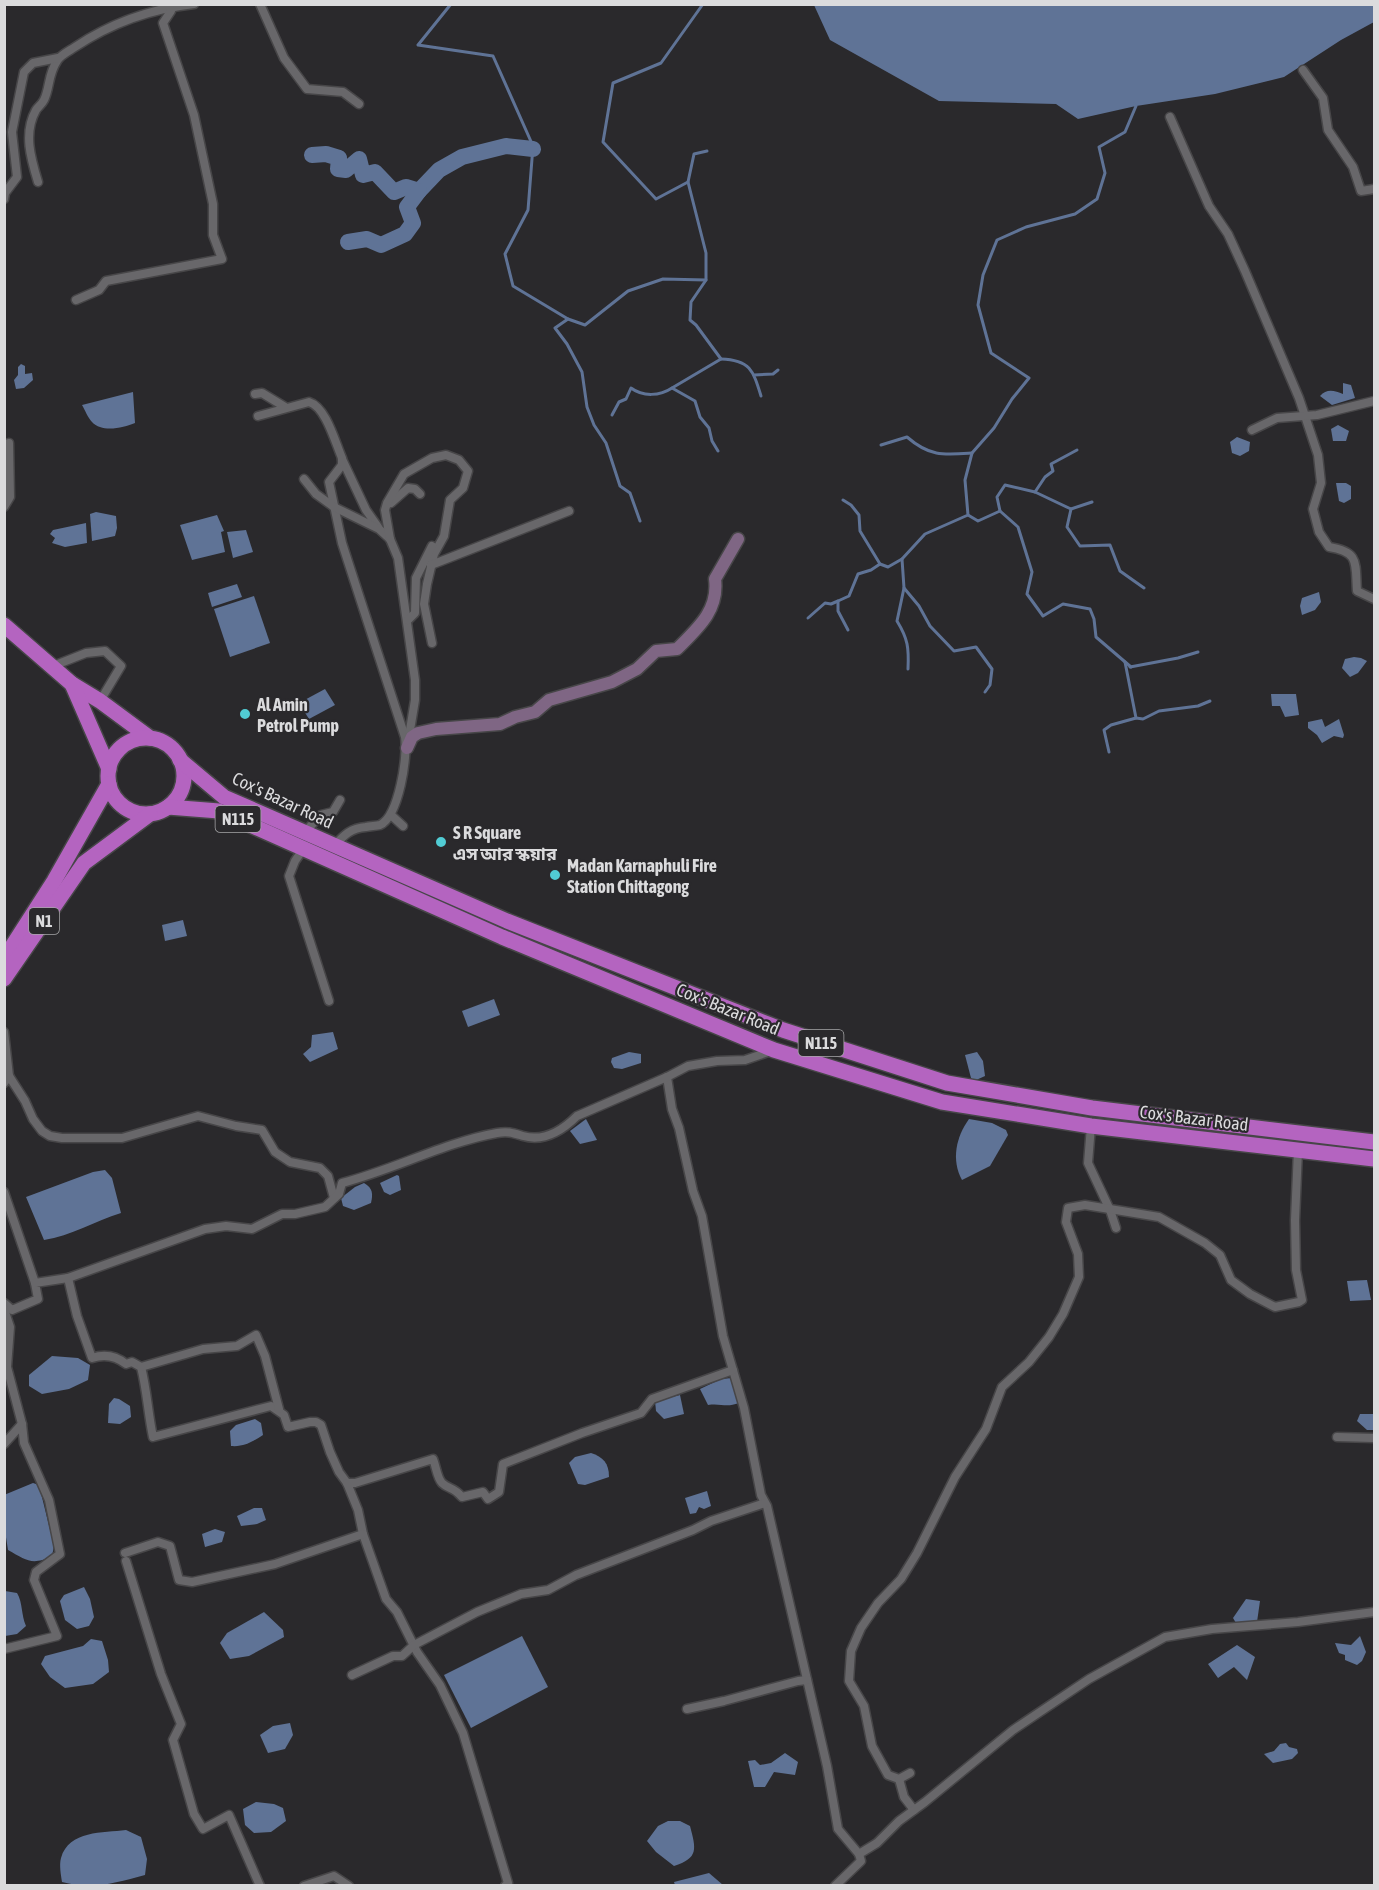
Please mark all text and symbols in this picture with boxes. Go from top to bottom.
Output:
place label: Al Amin Petrol Pump [256,694,339,736]
marker: Al Amin Petrol Pump [238,707,252,721]
street label: Cox's Bazar Road [229,767,337,833]
road number: N115 [216,806,260,832]
place label: S R Square এস আর স্কয়ার [453,822,558,864]
marker: S R Square এস আর স্কয়ার [434,835,448,849]
place label: Madan Karnaphuli Fire Station Chittagong [567,855,717,897]
marker: Madan Karnaphuli Fire Station Chittagong [548,868,562,882]
road number: N1 [29,908,59,934]
street label: Cox's Bazar Road [673,979,783,1039]
road number: N115 [798,1030,844,1056]
street label: Cox's Bazar Road [1138,1101,1250,1135]

